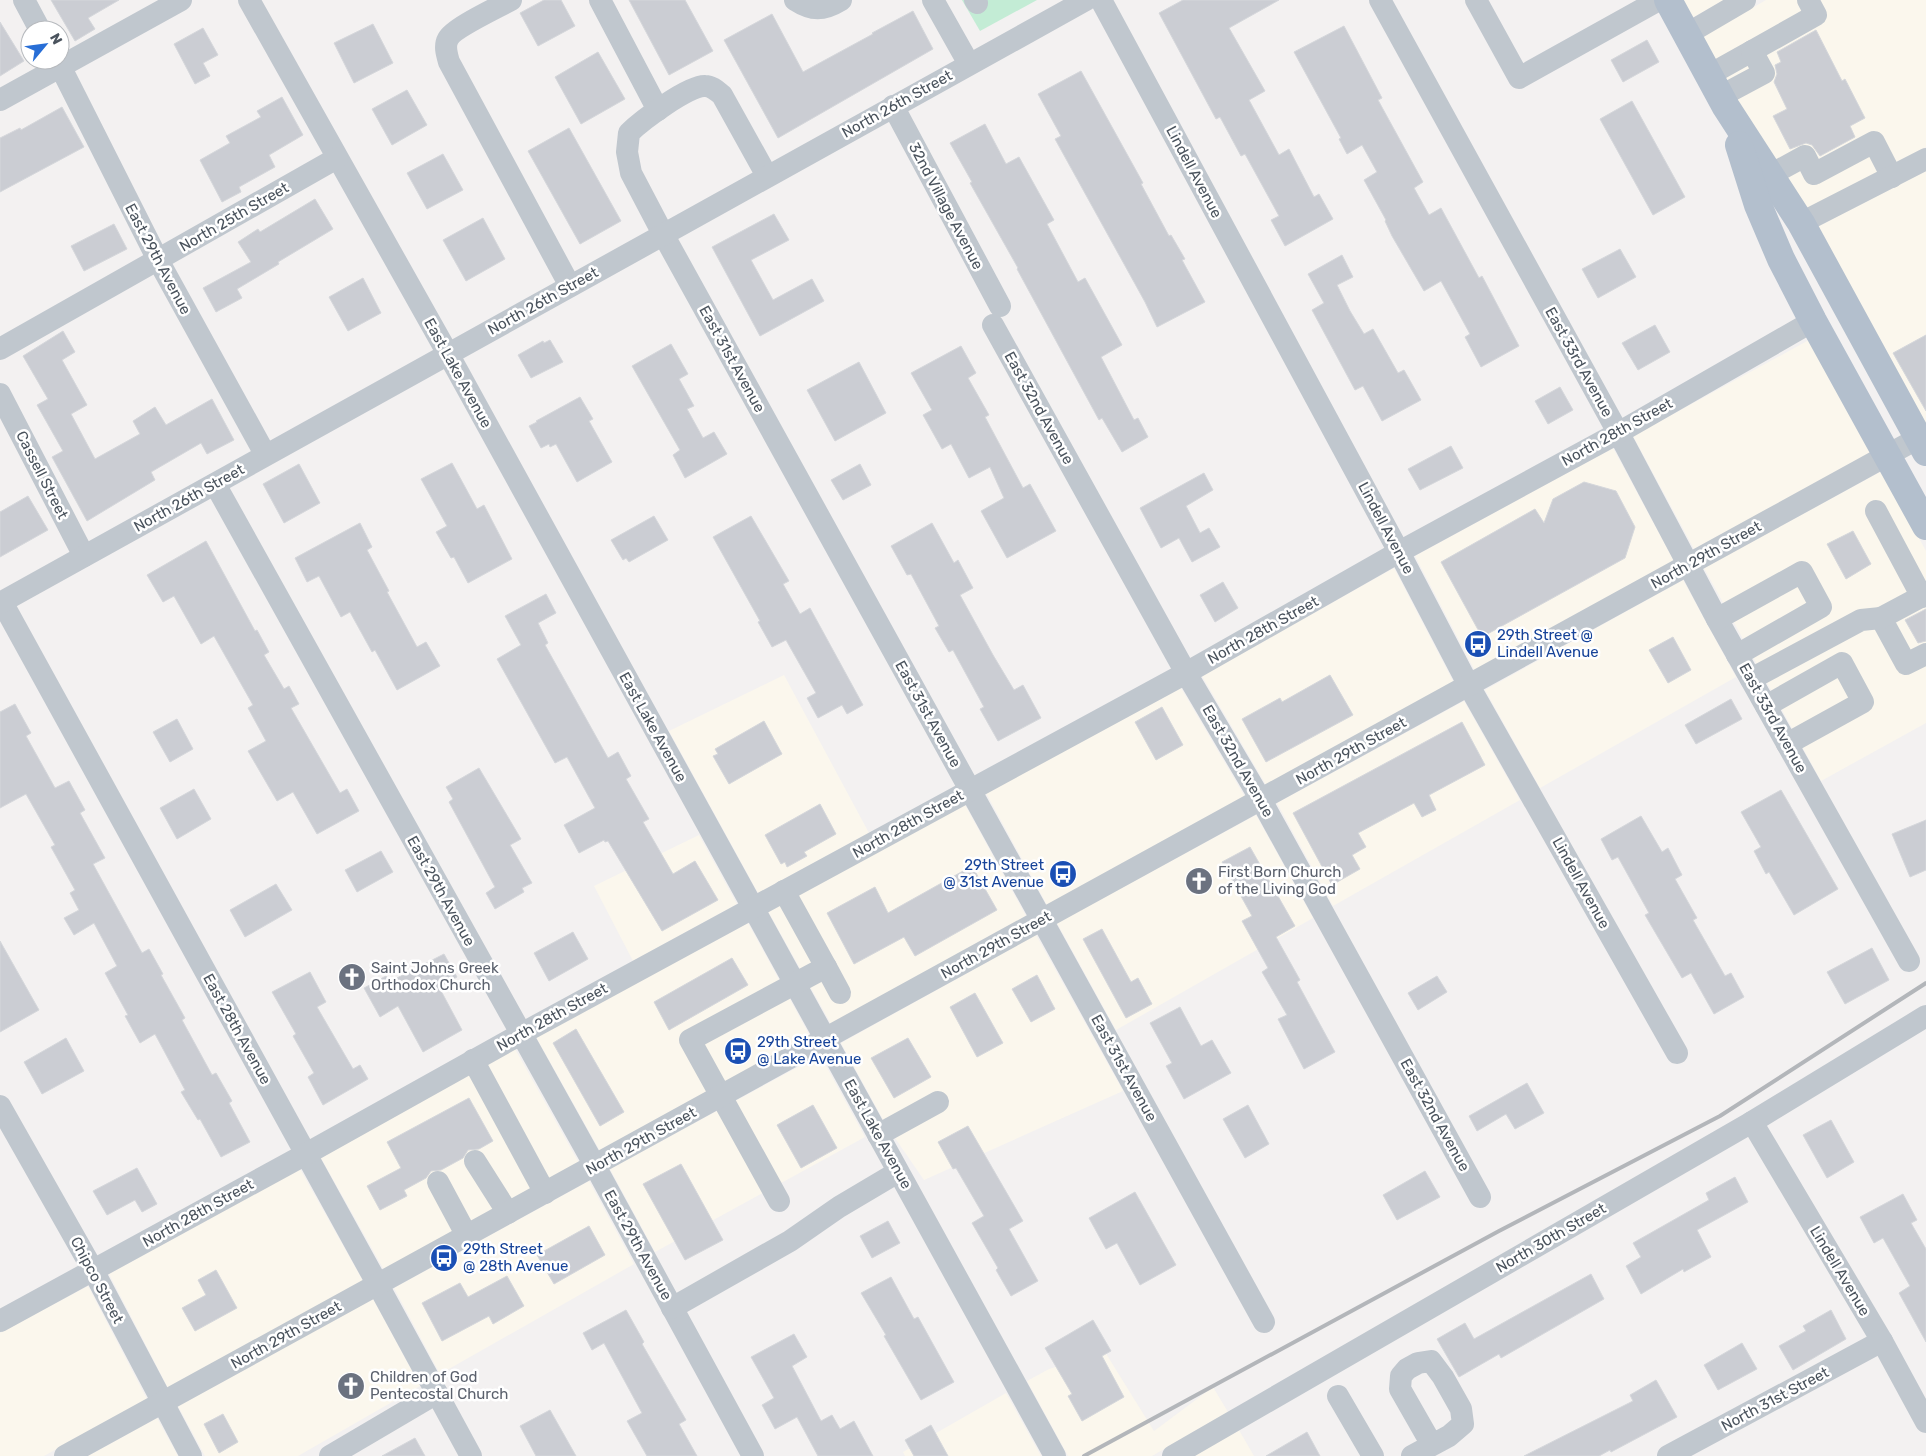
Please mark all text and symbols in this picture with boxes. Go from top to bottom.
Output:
north arrow [20,20,70,70]
text: N [46,30,66,47]
street label: North 26th Street [839,66,955,142]
street label: Lindell Avenue [1162,123,1226,221]
street label: 32nd Village Avenue [905,139,987,273]
street label: North 25th Street [176,178,292,256]
street label: East 29th Avenue [121,200,195,318]
street label: North 26th Street [485,263,601,339]
street label: East 31st Avenue [695,303,769,415]
street label: East 33rd Avenue [1541,304,1617,420]
street label: East Lake Avenue [420,315,496,431]
street label: East 32nd Avenue [1001,348,1077,468]
street label: North 28th Street [1558,394,1676,470]
street label: Cassell Street [12,428,72,522]
street label: North 26th Street [131,460,247,536]
street label: Lindell Avenue [1354,479,1418,577]
street label: North 29th Street [1648,517,1764,593]
street label: North 28th Street [1204,592,1322,668]
place label: 29th Street @ Lindell Avenue [1497,626,1599,661]
bus stop icon: 29th Street @ Lindell Avenue [1463,629,1493,659]
street label: East 31st Avenue [891,658,965,770]
street label: East 33rd Avenue [1735,660,1811,776]
street label: East Lake Avenue [615,669,691,785]
street label: East 32nd Avenue [1199,702,1277,820]
street label: North 29th Street [1293,713,1409,789]
street label: North 28th Street [849,786,967,862]
street label: East 29th Avenue [403,833,479,949]
street label: Lindell Avenue [1548,834,1614,932]
place label: 29th Street @ 31st Avenue [943,856,1044,891]
bus stop icon: 29th Street @ 31st Avenue [1048,859,1078,889]
place label: First Born Church of the Living God [1218,863,1342,898]
church icon: First Born Church of the Living God [1184,866,1214,896]
street label: North 29th Street [938,907,1054,983]
place label: Saint Johns Greek Orthodox Church [371,959,499,994]
church icon: Saint Johns Greek Orthodox Church [337,962,367,992]
street label: East 28th Avenue [199,971,275,1087]
street label: North 28th Street [493,979,611,1055]
street label: East 31st Avenue [1087,1012,1161,1124]
place label: 29th Street @ Lake Avenue [757,1033,861,1068]
bus stop icon: 29th Street @ Lake Avenue [723,1036,753,1066]
street label: East 32nd Avenue [1397,1055,1473,1175]
street label: East Lake Avenue [840,1076,916,1192]
street label: North 29th Street [583,1103,699,1179]
street label: North 28th Street [139,1175,257,1251]
street label: East 29th Avenue [600,1187,676,1303]
street label: North 30th Street [1493,1199,1609,1277]
street label: Lindell Avenue [1806,1223,1874,1319]
street label: Chipco Street [67,1234,127,1327]
place label: 29th Street @ 28th Avenue [463,1240,568,1275]
bus stop icon: 29th Street @ 28th Avenue [429,1243,459,1273]
street label: North 29th Street [228,1297,344,1373]
street label: North 31st Street [1718,1363,1832,1435]
place label: Children of God Pentecostal Church [370,1368,508,1403]
church icon: Children of God Pentecostal Church [336,1371,366,1401]

